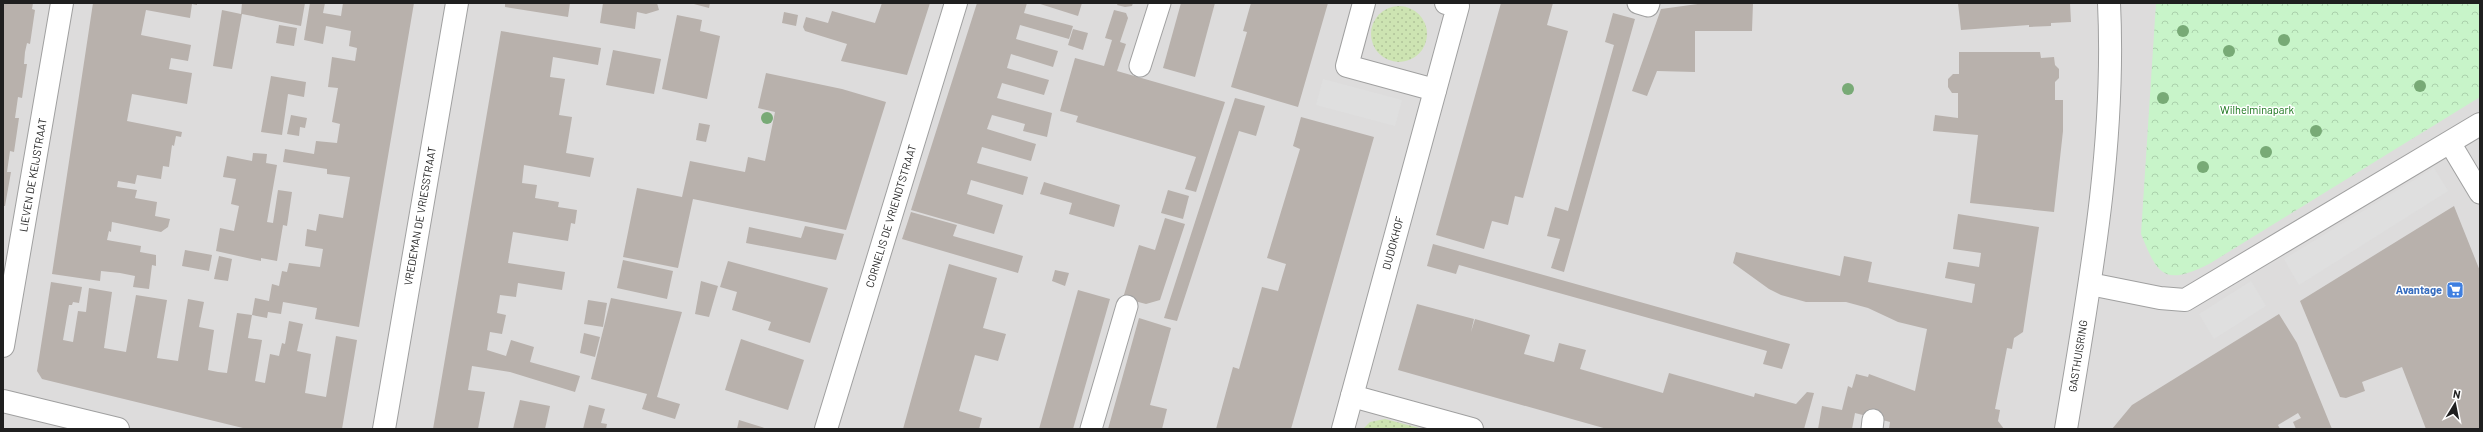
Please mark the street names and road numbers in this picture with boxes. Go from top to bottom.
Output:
street label: LIEVEN DE KEIJSTRAAT [16,117,49,233]
street label: CORNELIS DE VRIENDTSTRAAT [863,143,919,289]
street label: VREDEMAN DE VRIESSTRAAT [401,145,438,286]
street label: DUDOKHOF [1379,215,1406,271]
street label: GASTHUISRING [2065,319,2090,393]

